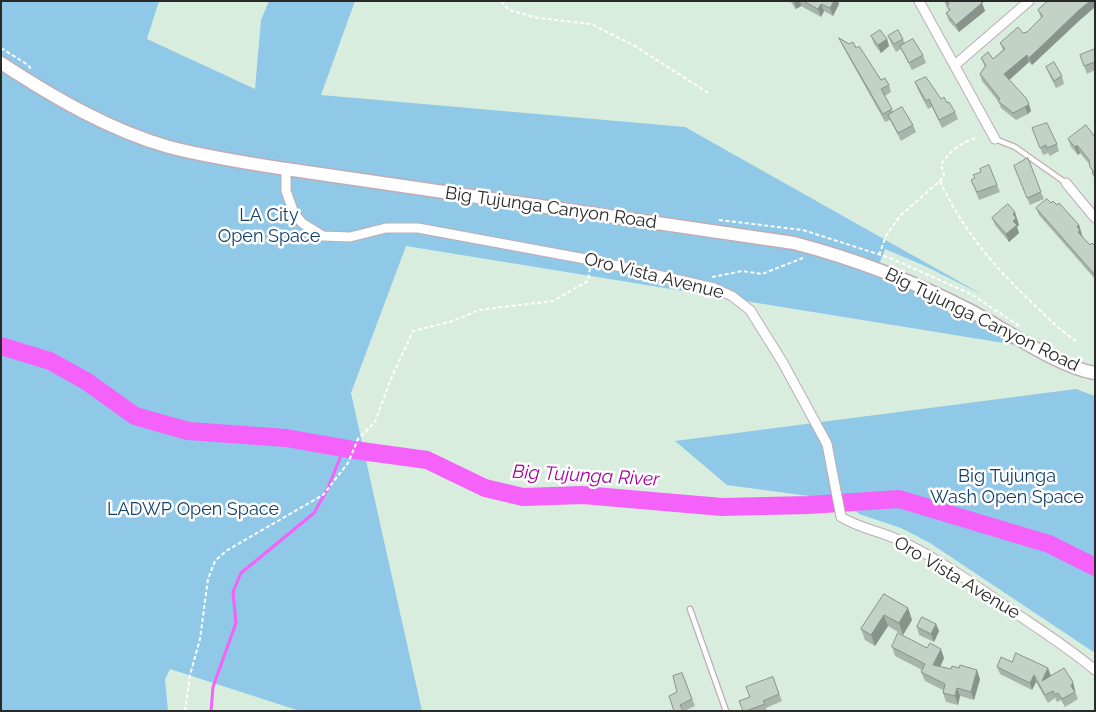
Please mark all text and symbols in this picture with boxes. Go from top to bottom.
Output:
street label: Big Tujunga Canyon Road [444,182,658,234]
park label: LA City Open Space [218,205,320,248]
street label: Oro Vista Avenue [582,248,726,304]
street label: Big Tujunga Canyon Road [881,264,1083,376]
water label: Big Tujunga River [512,461,660,491]
park label: Big Tujunga Wash Open Space [930,466,1084,508]
park label: LADWP Open Space [107,499,279,521]
street label: Oro Vista Avenue [890,532,1024,624]

